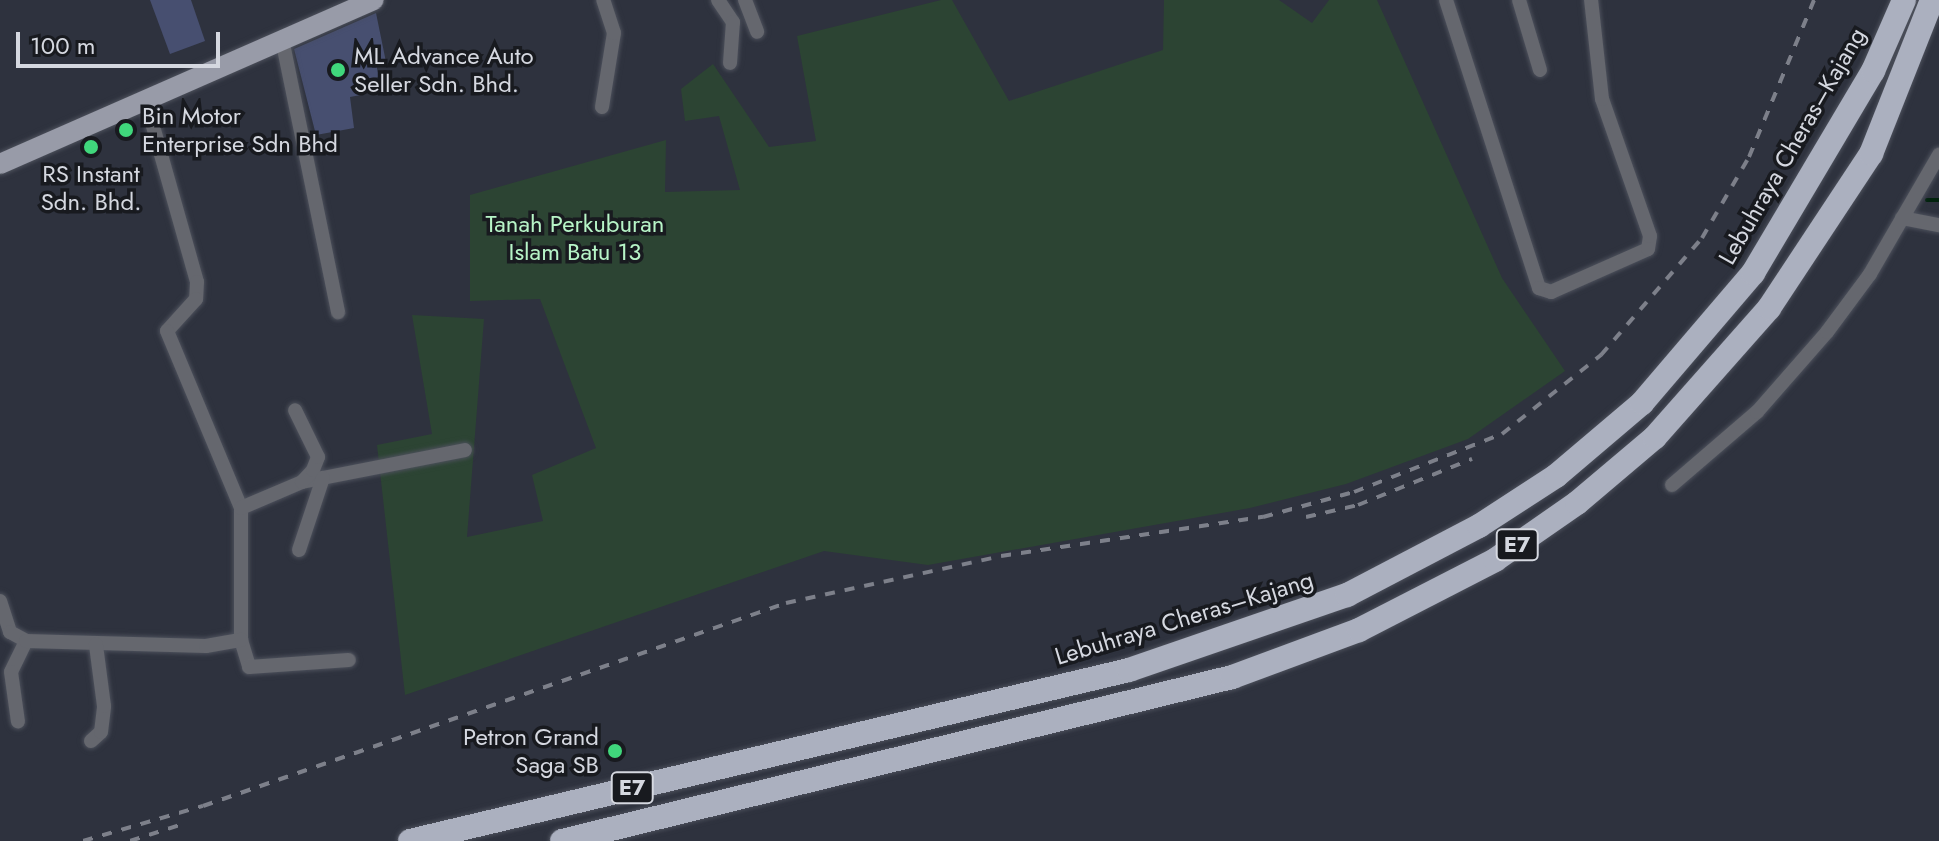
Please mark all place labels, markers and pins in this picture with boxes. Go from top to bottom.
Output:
place label: ML Advance Auto Seller Sdn. Bhd. [354,42,534,98]
marker: ML Advance Auto Seller Sdn. Bhd. [329,61,347,79]
place label: Bin Motor Enterprise Sdn Bhd [142,102,338,158]
marker: Bin Motor Enterprise Sdn Bhd [117,121,135,139]
marker: RS Instant Sdn. Bhd. [82,138,100,156]
place label: RS Instant Sdn. Bhd. [41,160,141,216]
place label: Petron Grand Saga SB [463,723,599,779]
marker: Petron Grand Saga SB [606,742,624,760]

